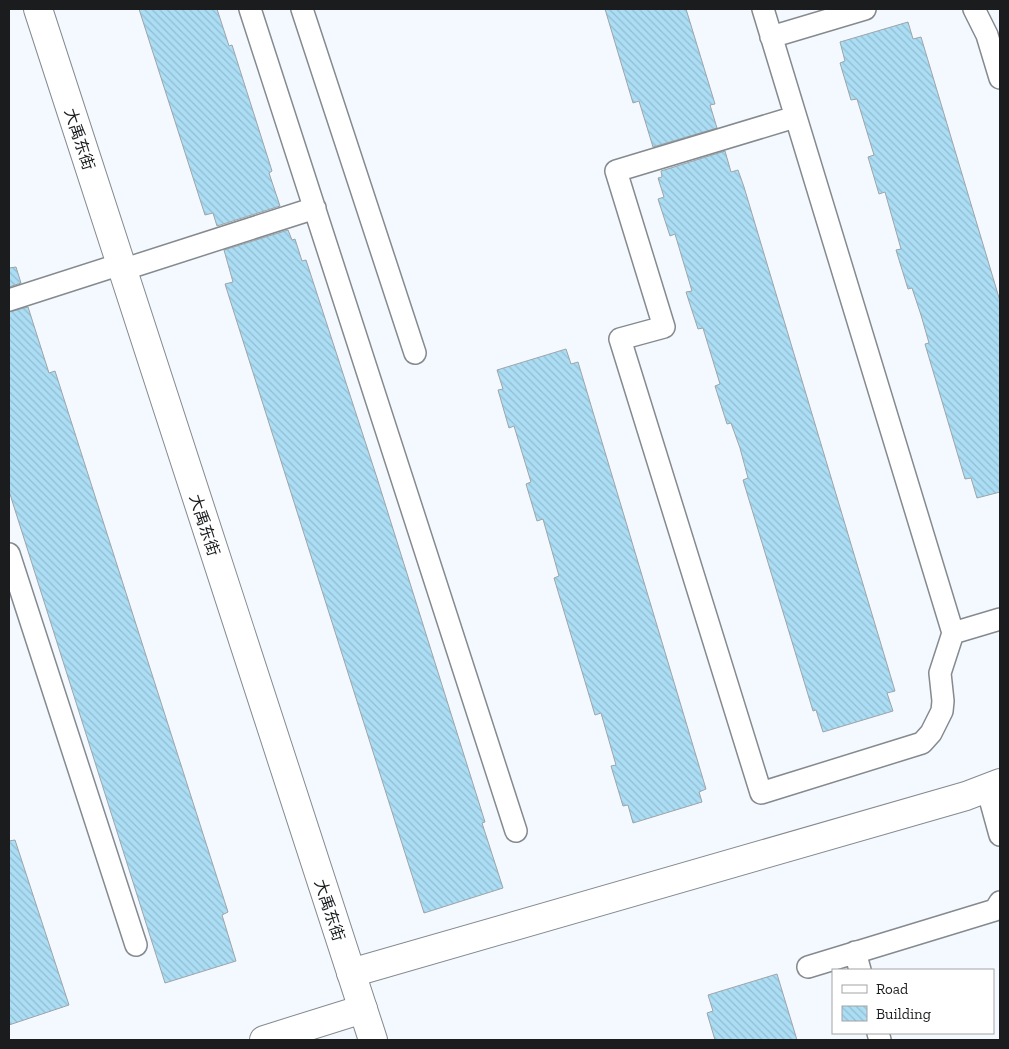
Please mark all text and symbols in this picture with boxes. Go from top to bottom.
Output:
street label: 大禹东街 [61,106,98,173]
street label: 大禹东街 [186,492,223,559]
street label: 大禹东街 [311,877,348,944]
legend [832,969,994,1034]
text: Road [876,980,909,998]
text: Building [876,1005,931,1023]

